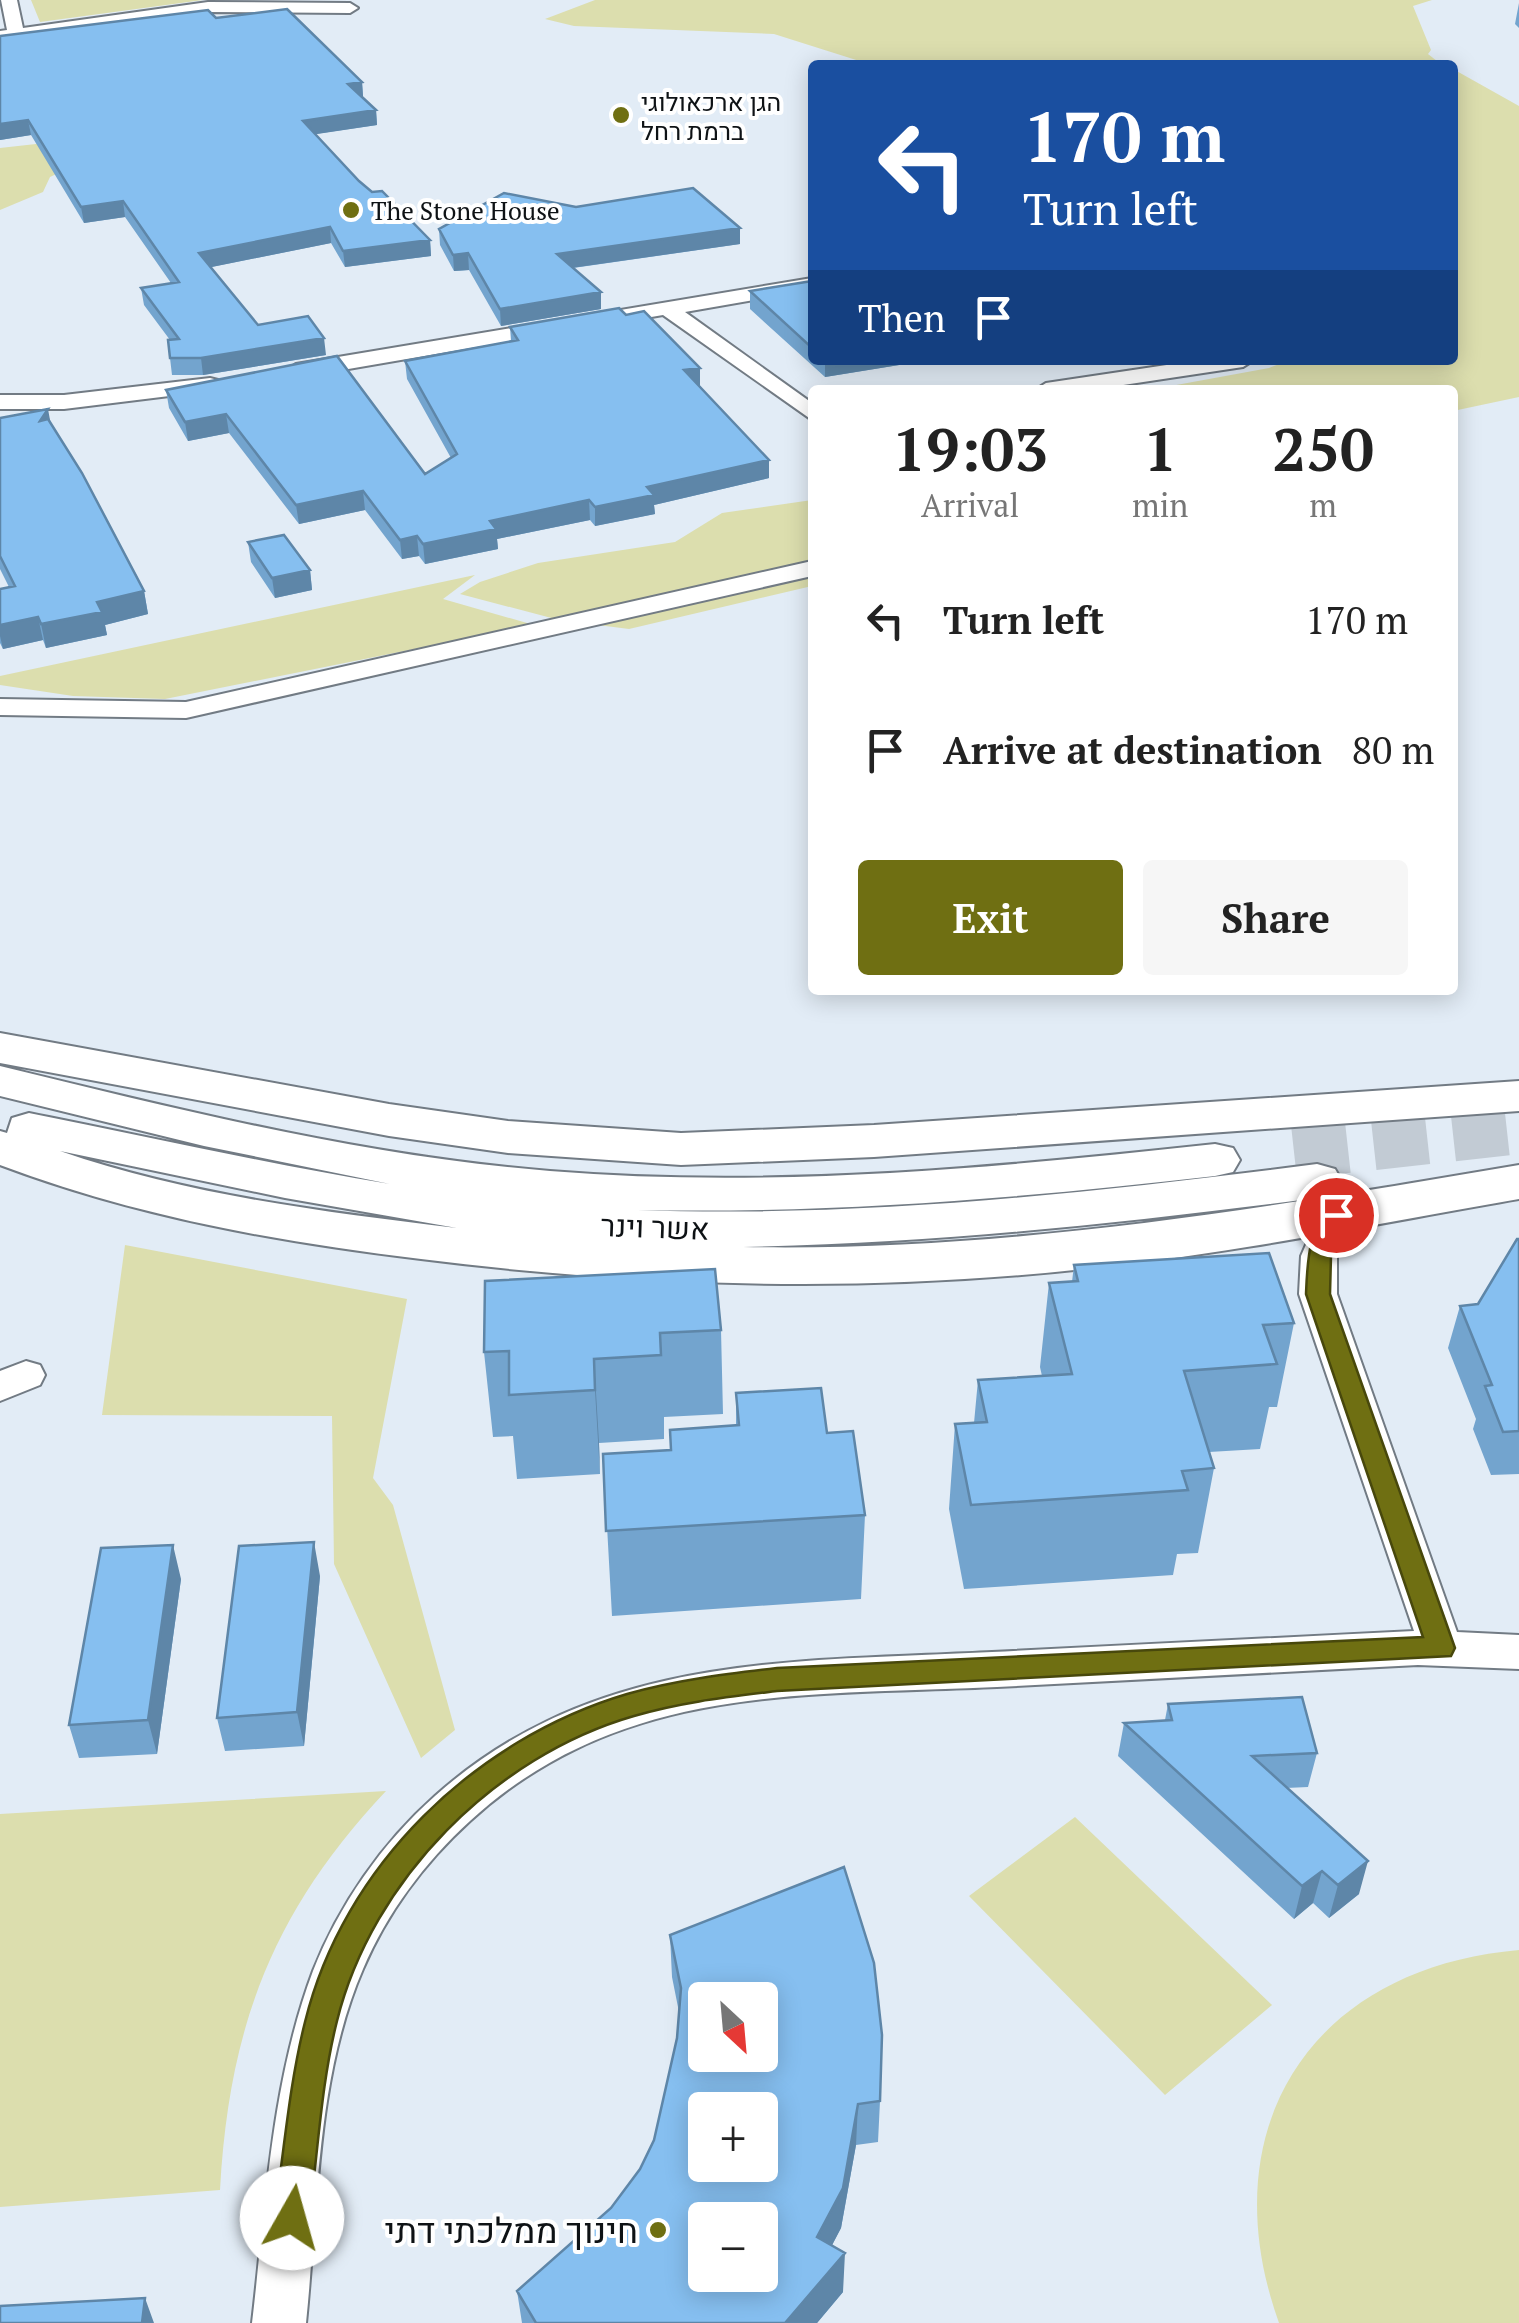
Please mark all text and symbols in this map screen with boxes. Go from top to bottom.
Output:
place label: הגן ארכאולוגי ברמת רחל [641,85,781,147]
text: 170 m [1023,89,1225,182]
icon: left [858,100,988,230]
marker: הגן ארכאולוגי ברמת רחל [610,104,632,126]
text: Turn left [1023,178,1198,238]
place label: The Stone House [371,194,560,227]
marker: The Stone House [340,199,362,221]
icon: arrive [966,290,1021,345]
text: Then [858,293,946,343]
text: 19:03 [892,409,1048,488]
text: 1 [1143,409,1177,488]
text: 250 [1272,409,1374,488]
text: Arrival [921,484,1019,526]
text: min [1132,484,1188,526]
text: m [1309,484,1337,526]
icon: left [858,593,913,648]
text: Turn left [943,595,1104,645]
text: 170 m [1305,595,1408,645]
icon: arrive [858,723,913,778]
text: Arrive at destination [943,725,1322,775]
text: 80 m [1352,725,1434,775]
button: Exit [858,860,1123,975]
button: Share [1143,860,1408,975]
pin [1294,1173,1379,1258]
icon: arrive [1309,1188,1364,1243]
street label: אשר וינר [600,1205,710,1249]
north arrow [688,1982,778,2072]
map controls [688,1982,778,2292]
button: + [688,2092,778,2182]
position arrow [240,2166,344,2270]
button: − [688,2202,778,2292]
place label: חינוך ממלכתי דתי [385,2207,638,2253]
marker: חינוך ממלכתי דתי [647,2219,669,2241]

